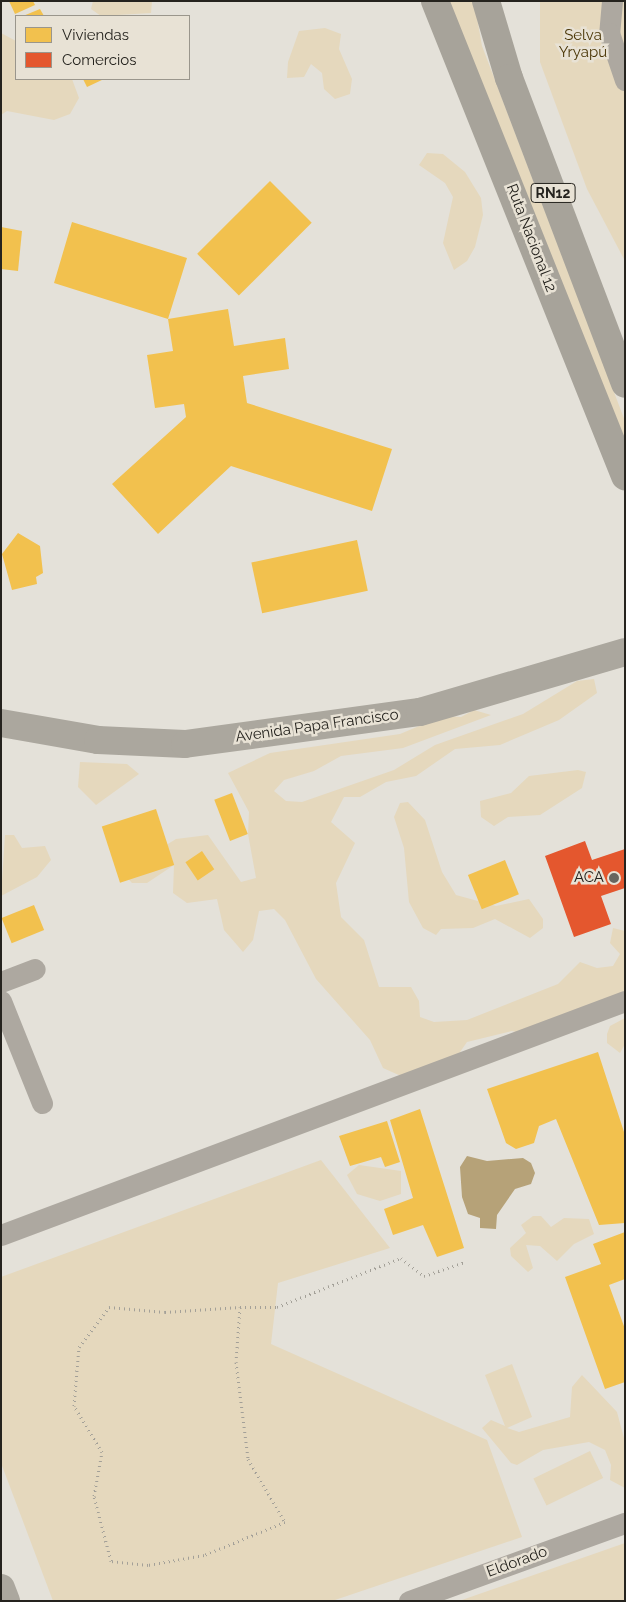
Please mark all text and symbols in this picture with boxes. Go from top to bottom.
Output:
legend [15,15,190,80]
text: Viviendas [62,26,129,44]
park label: Selva Yryapú [559,26,607,61]
text: Comercios [62,51,137,69]
street label: Ruta Nacional 12 [502,181,560,295]
road number: RN12 [530,182,576,204]
street label: Avenida Papa Francisco [234,706,400,746]
place label: ACA [574,869,604,887]
marker: ACA [608,872,620,884]
street label: Eldorado [484,1543,550,1581]

